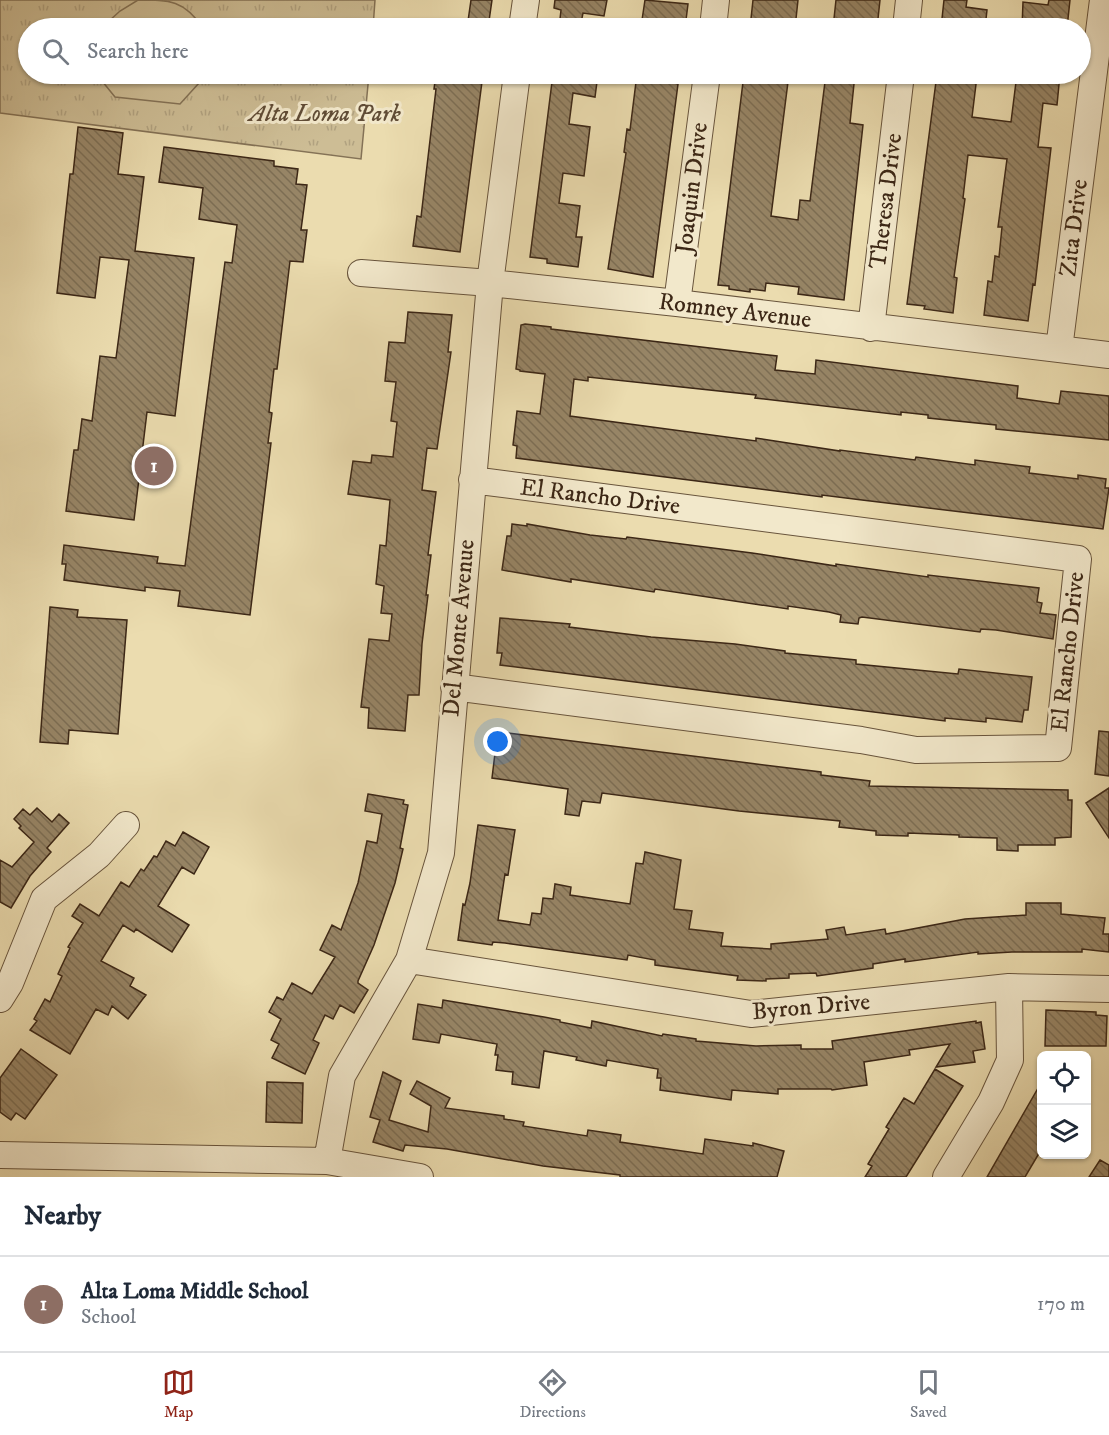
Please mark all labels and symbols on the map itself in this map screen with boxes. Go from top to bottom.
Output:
park label: Alta Loma Park [246,99,401,129]
street label: Joaquin Drive [669,121,715,257]
street label: Theresa Drive [863,131,909,270]
street label: Zita Drive [1053,177,1095,278]
street label: Romney Avenue [657,287,813,335]
pin: 1 [134,444,174,488]
street label: El Rancho Drive [518,472,682,522]
street label: Del Monte Avenue [436,538,482,718]
street label: El Rancho Drive [1045,570,1091,734]
your location [483,727,512,756]
street label: Byron Drive [751,987,871,1027]

